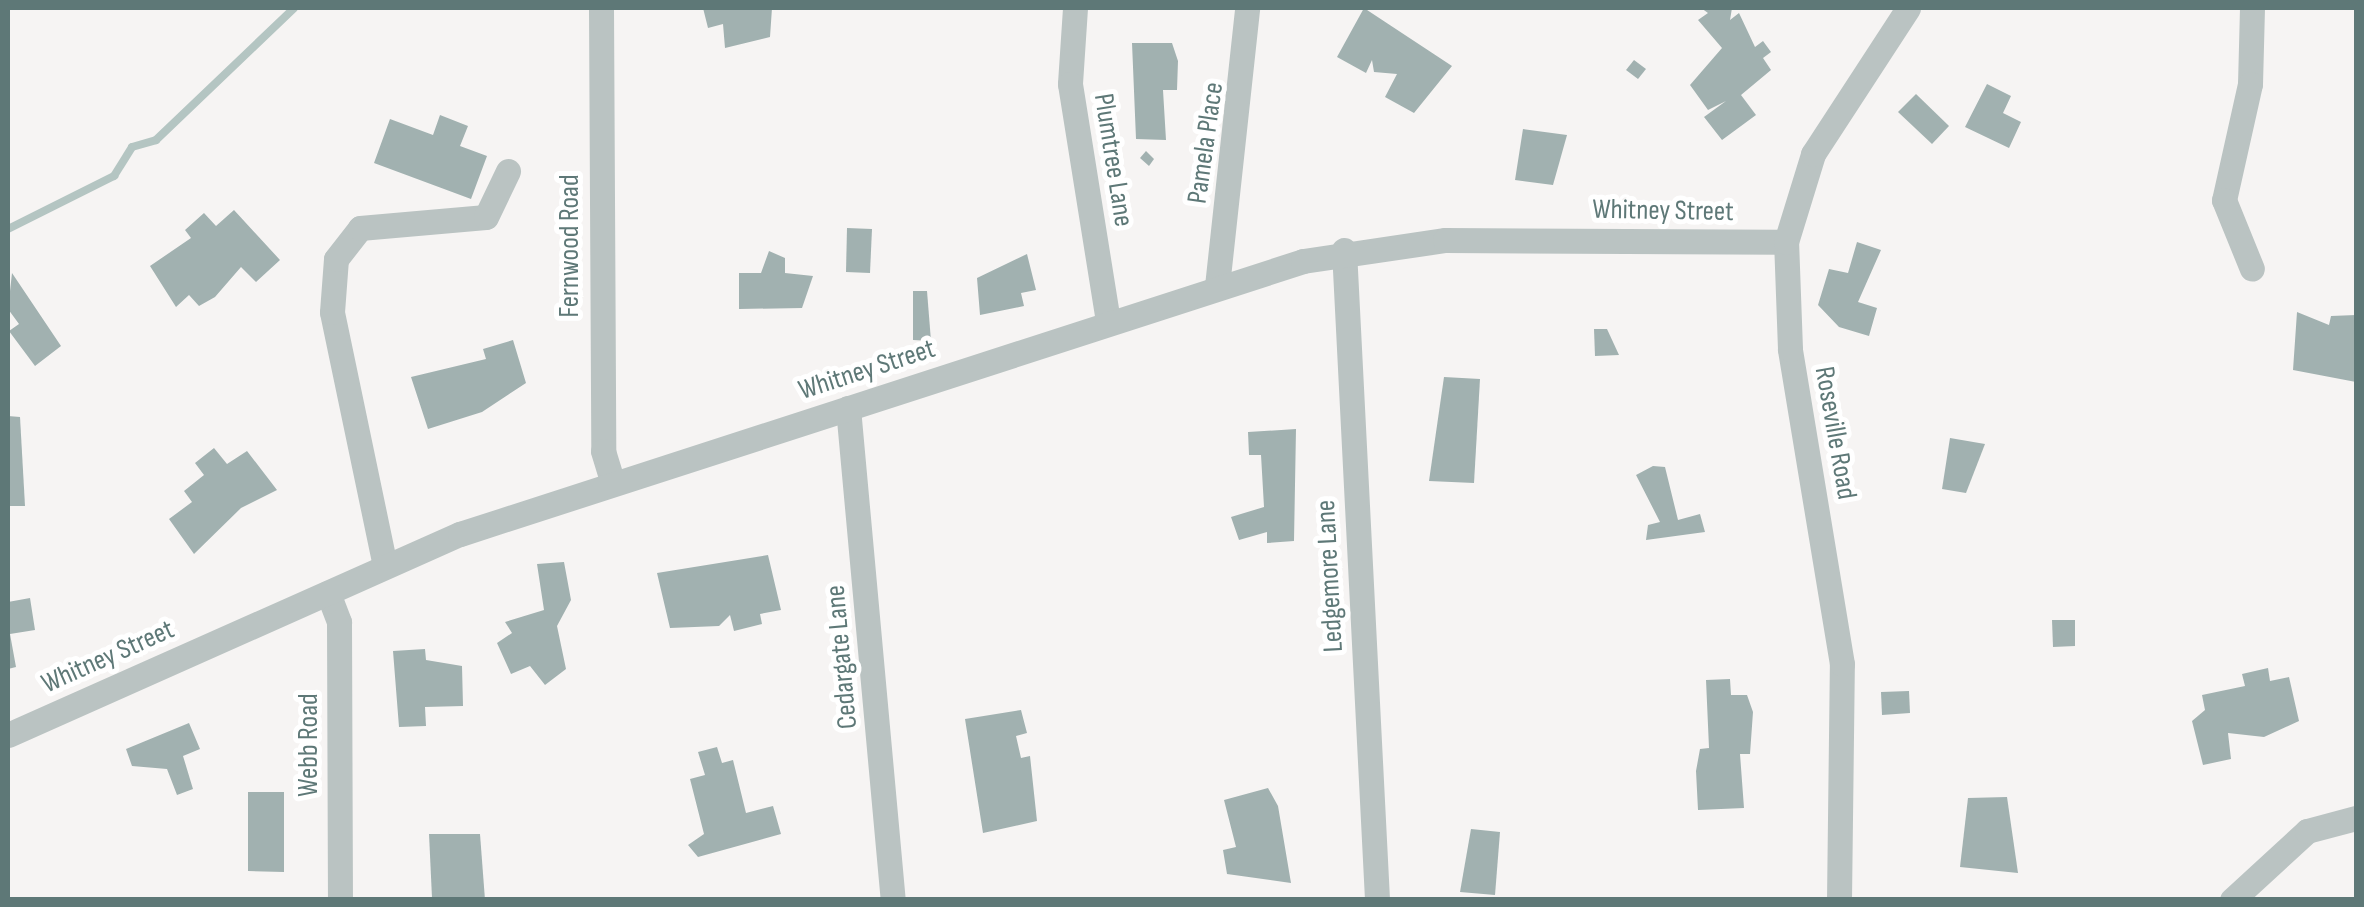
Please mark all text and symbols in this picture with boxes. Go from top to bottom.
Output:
street label: Pamela Place [1181,80,1231,206]
street label: Plumtree Lane [1086,91,1140,229]
street label: Fernwood Road [553,174,587,318]
street label: Whitney Street [1592,193,1734,229]
street label: Whitney Street [795,332,939,408]
street label: Roseville Road [1807,364,1863,502]
street label: Ledgemore Lane [1309,499,1351,653]
street label: Cedargate Lane [819,584,865,730]
street label: Whitney Street [37,613,179,701]
street label: Webb Road [292,693,326,797]

